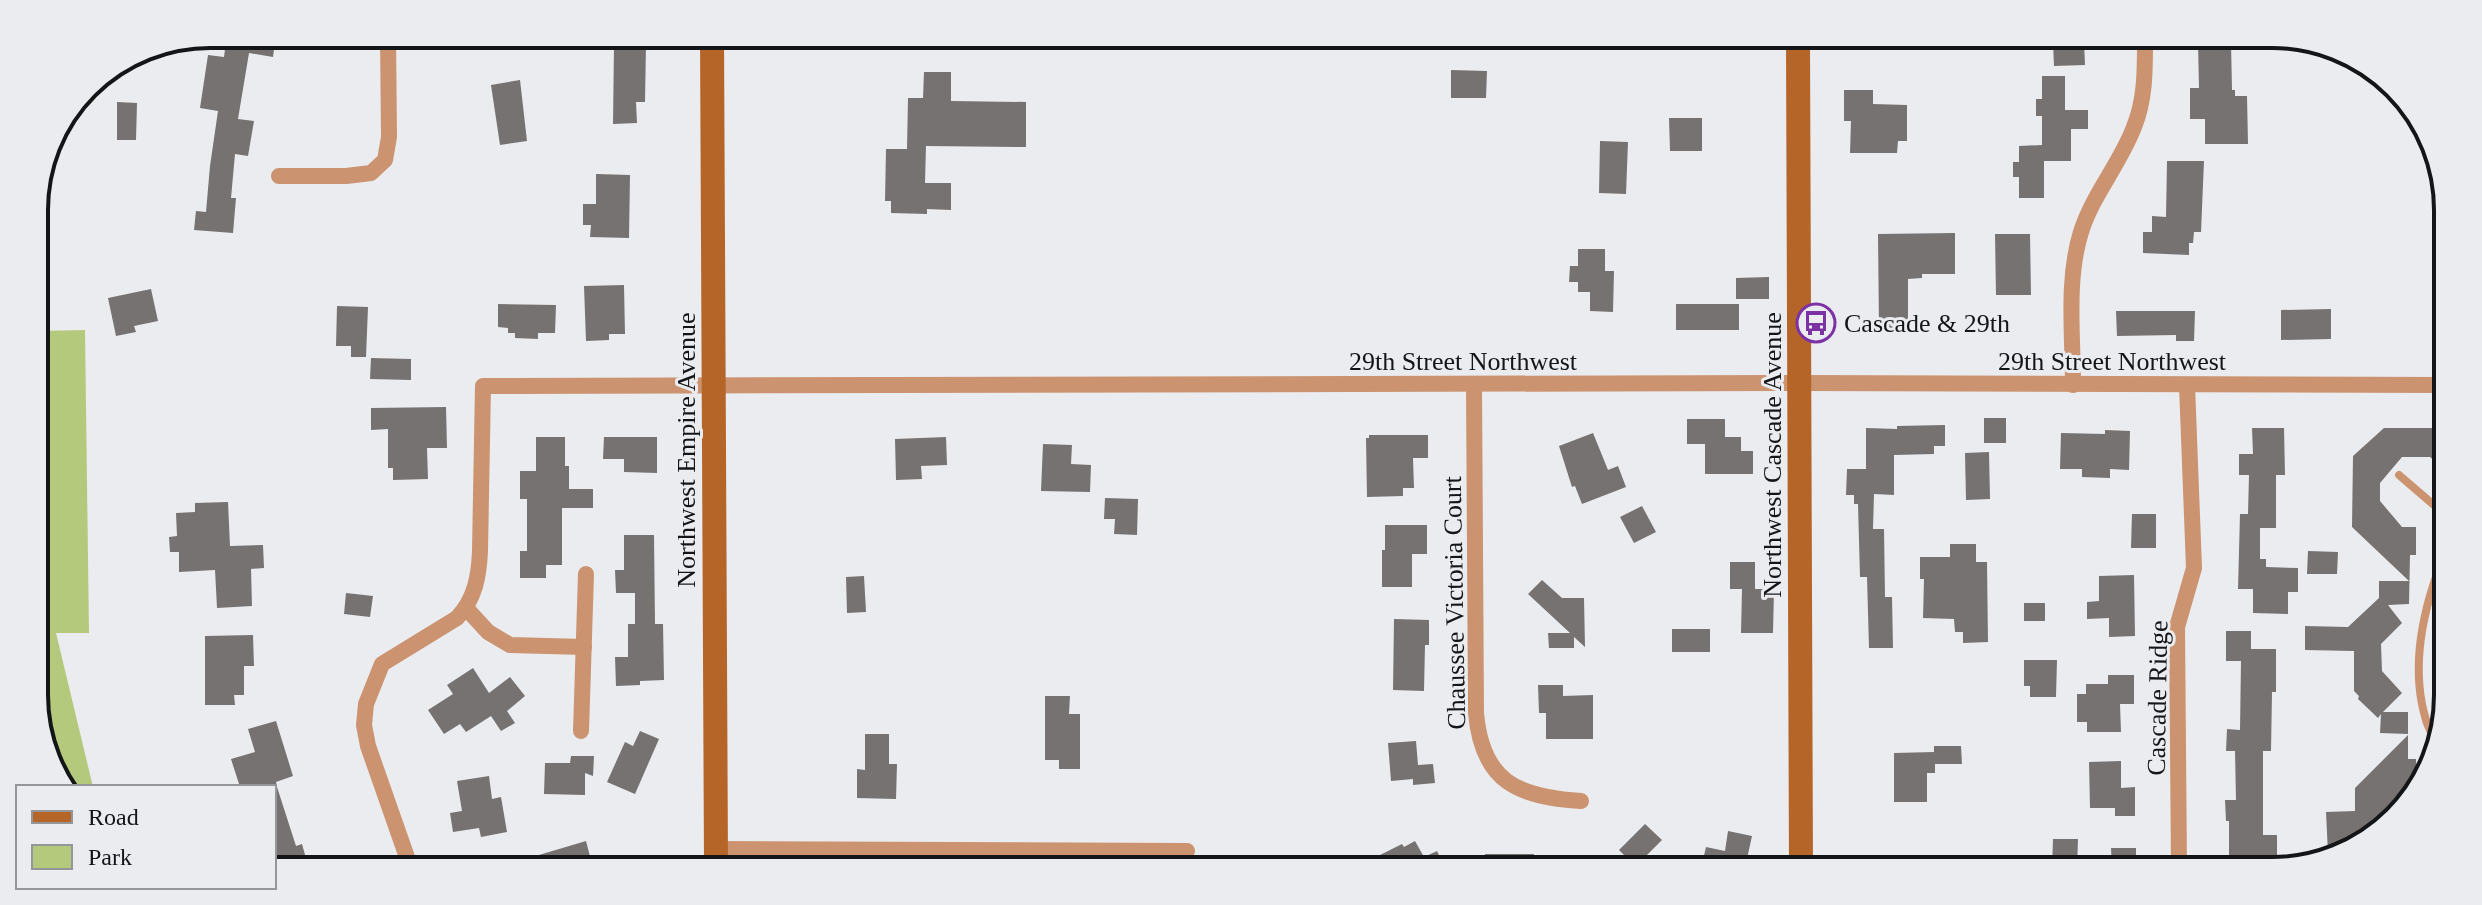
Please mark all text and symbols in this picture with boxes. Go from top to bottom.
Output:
bus stop icon: Cascade & 29th [1795,302,1837,344]
place label: Cascade & 29th [1844,309,2010,338]
street label: Northwest Empire Avenue [672,312,701,588]
street label: Northwest Cascade Avenue [1758,312,1787,598]
street label: 29th Street Northwest [1349,347,1578,376]
street label: 29th Street Northwest [1998,347,2227,376]
street label: Chaussee Victoria Court [1438,475,1471,730]
street label: Cascade Ridge [2142,620,2173,776]
legend [16,785,276,889]
text: Road [88,804,139,830]
text: Park [88,844,132,870]

